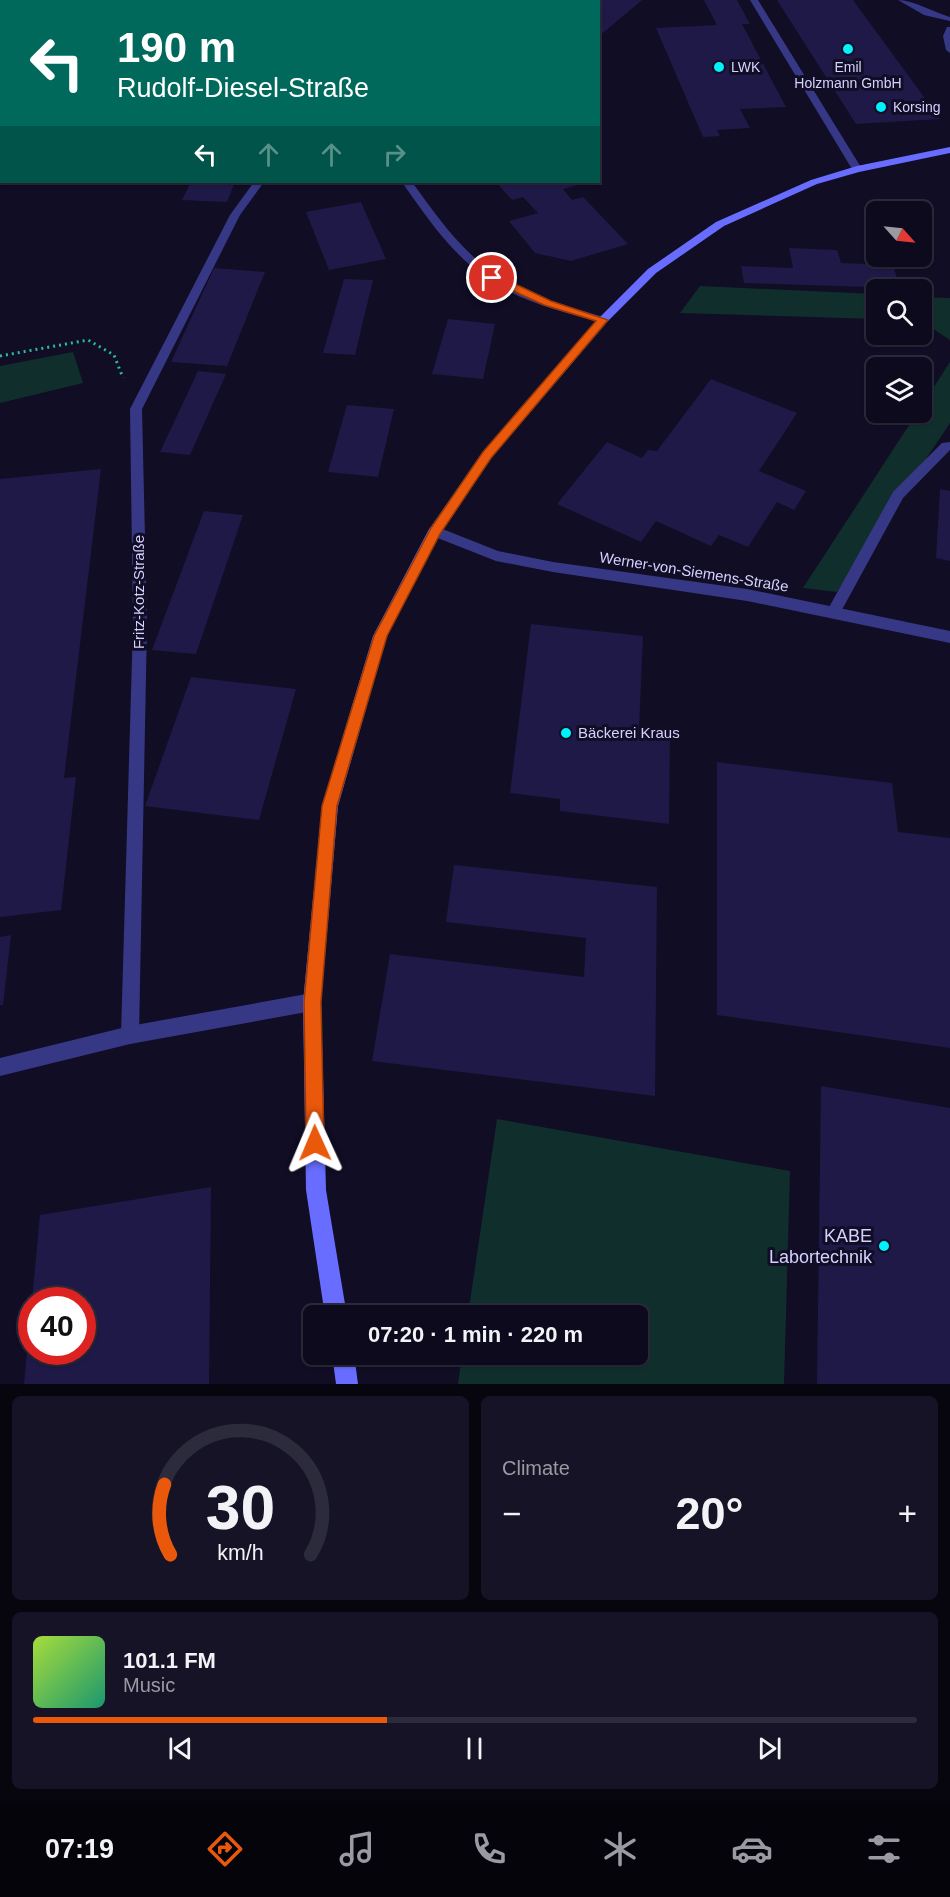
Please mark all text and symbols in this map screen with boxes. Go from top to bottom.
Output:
icon: left [18,24,96,102]
text: 190 m [117,24,236,71]
marker: Emil Holzmann GmbH [841,42,855,56]
place label: LWK [731,59,761,75]
place label: Emil Holzmann GmbH [794,59,902,91]
marker: LWK [712,60,726,74]
text: Rudolf-Diesel-Straße [117,73,369,103]
place label: Korsing [893,99,940,115]
marker: Korsing [874,100,888,114]
icon: left [189,138,222,171]
icon: ahead [252,138,285,171]
icon: ahead [315,138,348,171]
icon: right [378,138,411,171]
north arrow [866,201,932,267]
map controls [866,201,932,423]
pin [466,252,517,303]
icon: arrive [475,261,508,294]
button: search [866,279,932,345]
button: layers [866,357,932,423]
street label: Fritz-Kotz-Straße [130,535,147,649]
street label: Werner-von-Siemens-Straße [598,548,790,595]
place label: Bäckerei Kraus [578,724,680,741]
marker: Bäckerei Kraus [559,726,573,740]
position arrow [283,1111,347,1175]
place label: KABE Labortechnik [769,1226,873,1267]
marker: KABE Labortechnik [877,1239,891,1253]
speed limit sign: 40 [18,1287,96,1365]
text: 07:20 · 1 min · 220 m [368,1322,583,1347]
text: Climate [502,1457,570,1479]
text: 30 [206,1473,275,1542]
text: 20° [675,1488,744,1539]
text: − [502,1495,521,1532]
text: + [898,1495,917,1532]
text: km/h [217,1541,264,1565]
text: 101.1 FM [123,1648,216,1673]
text: Music [123,1674,175,1696]
icon: previous [164,1732,197,1765]
icon: pause [458,1732,491,1765]
icon: next [753,1732,786,1765]
icon: directions [204,1828,246,1870]
icon: music [336,1828,378,1870]
icon: phone [468,1828,510,1870]
icon: climate [599,1828,641,1870]
icon: car [731,1828,773,1870]
icon: filters [863,1828,905,1870]
text: 07:19 [45,1834,114,1864]

